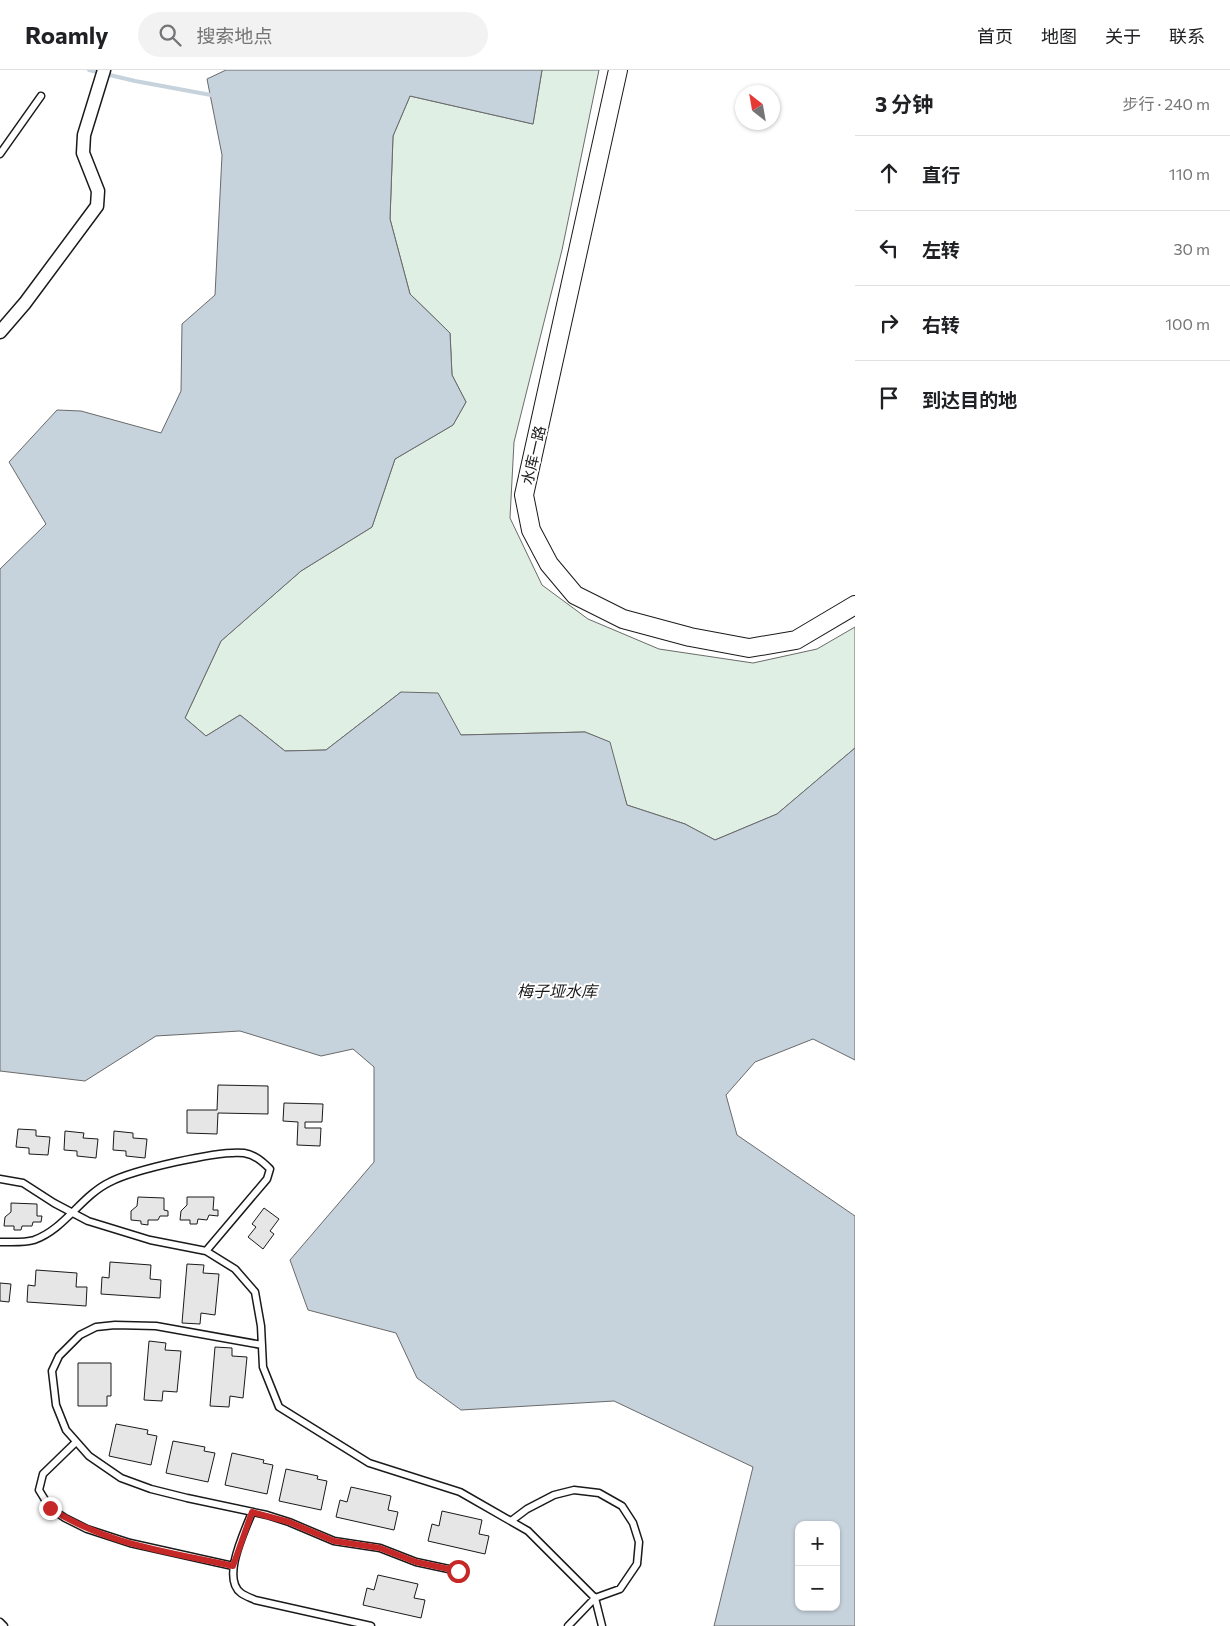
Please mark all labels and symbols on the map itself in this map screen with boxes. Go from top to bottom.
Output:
north arrow [735,85,780,130]
street label: 水库一路 [517,424,549,486]
water label: 梅子垭水库 [517,981,600,1000]
route end [39,1497,62,1520]
route start [447,1560,470,1583]

